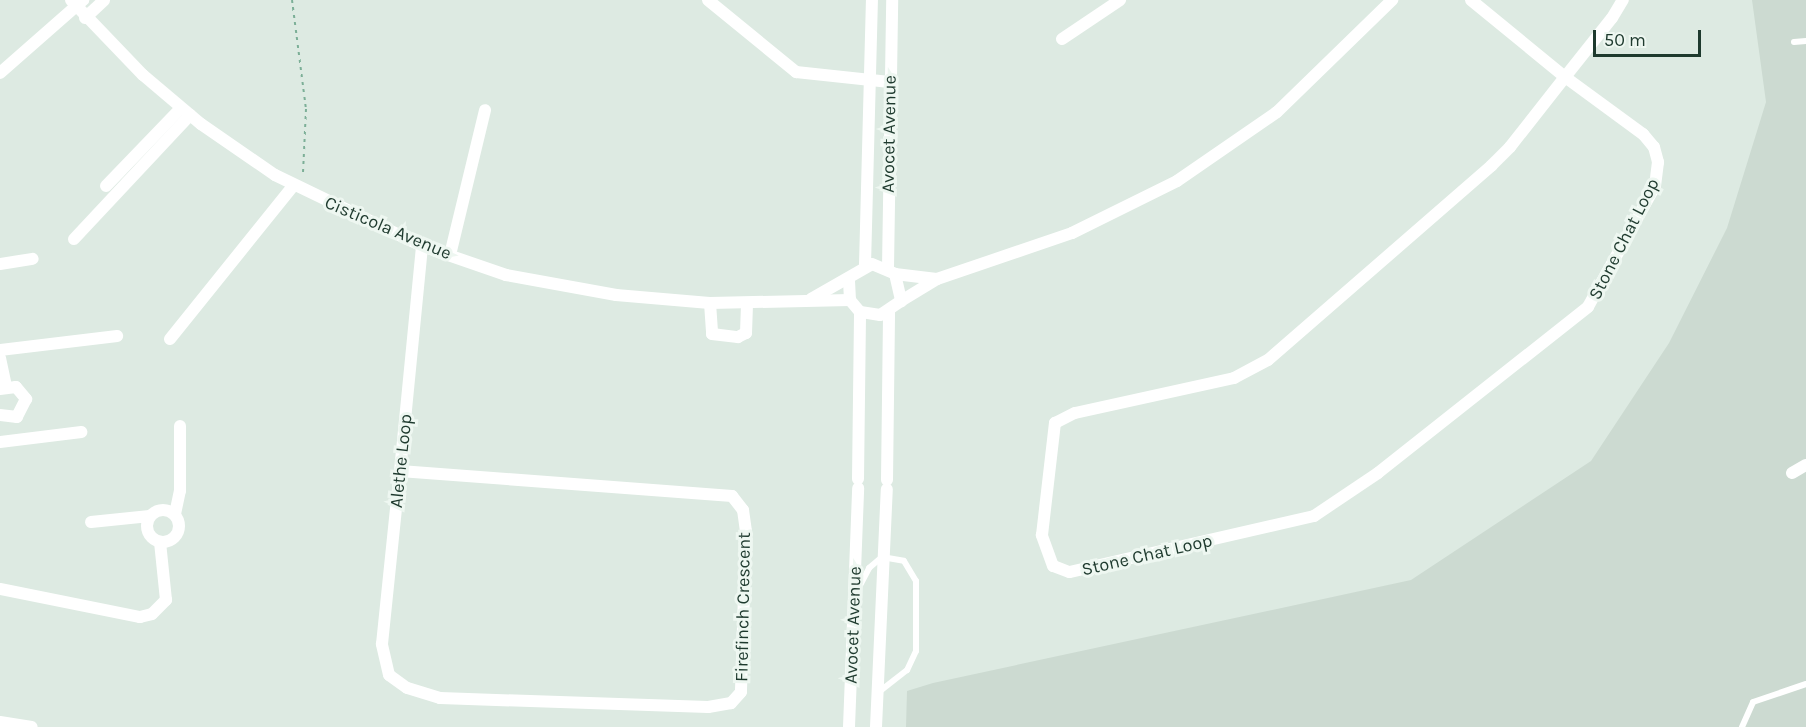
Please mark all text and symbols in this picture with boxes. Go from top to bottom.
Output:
scale bar [1596,18,1704,56]
text: 50 m [1604,29,1646,51]
street label: Avocet Avenue [877,75,901,193]
street label: Stone Chat Loop [1584,175,1664,303]
street label: Cisticola Avenue [321,192,455,264]
street label: Alethe Loop [385,413,417,509]
street label: Stone Chat Loop [1080,529,1214,581]
street label: Firefinch Crescent [731,532,755,682]
street label: Avocet Avenue [840,566,866,684]

